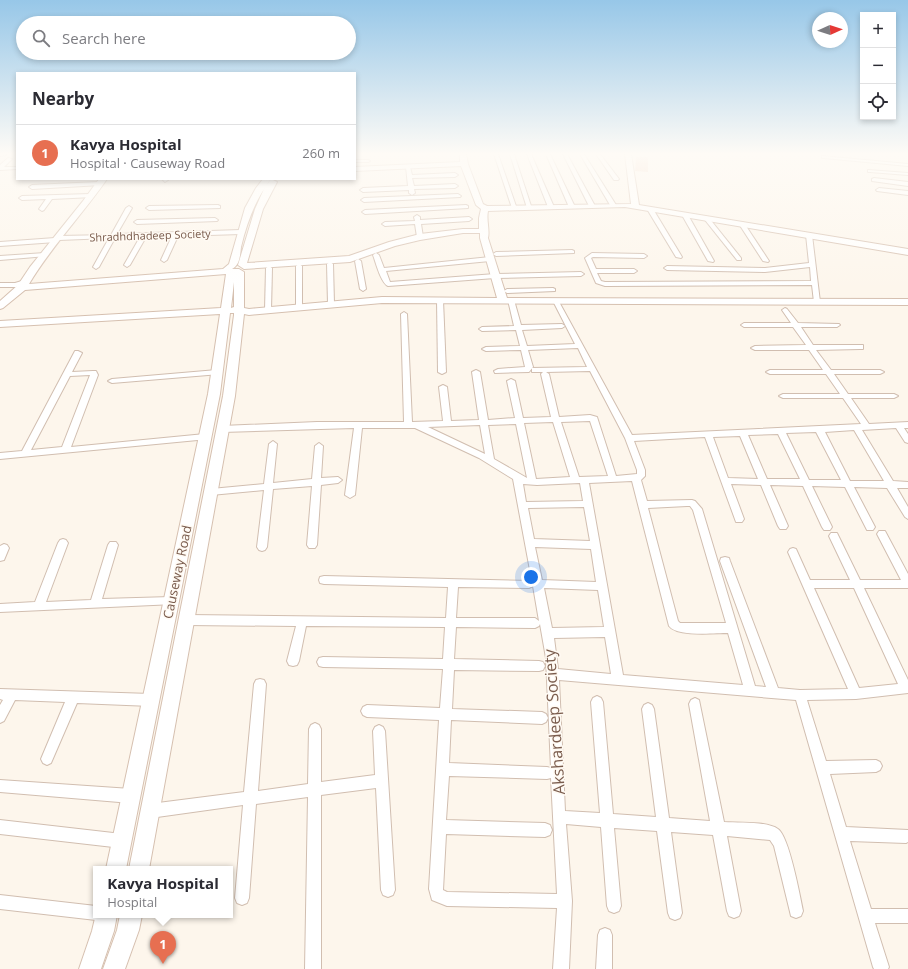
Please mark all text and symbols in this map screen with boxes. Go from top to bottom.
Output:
north arrow [812,12,848,48]
map controls [860,12,896,120]
button: + [860,12,896,48]
search box [16,16,356,60]
icon: search [30,27,52,49]
text: Search here [62,28,146,48]
button: − [860,48,896,84]
button: locate [860,84,896,120]
text: Nearby [32,87,94,110]
text: Kavya Hospital [70,134,181,154]
text: 1 [41,144,49,162]
text: 260 m [302,144,340,162]
text: Hospital · Causeway Road [70,154,225,172]
street label: Shradhdhadeep Society [89,225,211,245]
street label: Causeway Road [158,524,196,620]
your location [521,567,541,587]
street label: Akshardeep Society [538,647,570,796]
popup [93,866,233,918]
text: Kavya Hospital [107,873,219,893]
text: Hospital [107,893,157,911]
pin: 1 [150,931,176,964]

